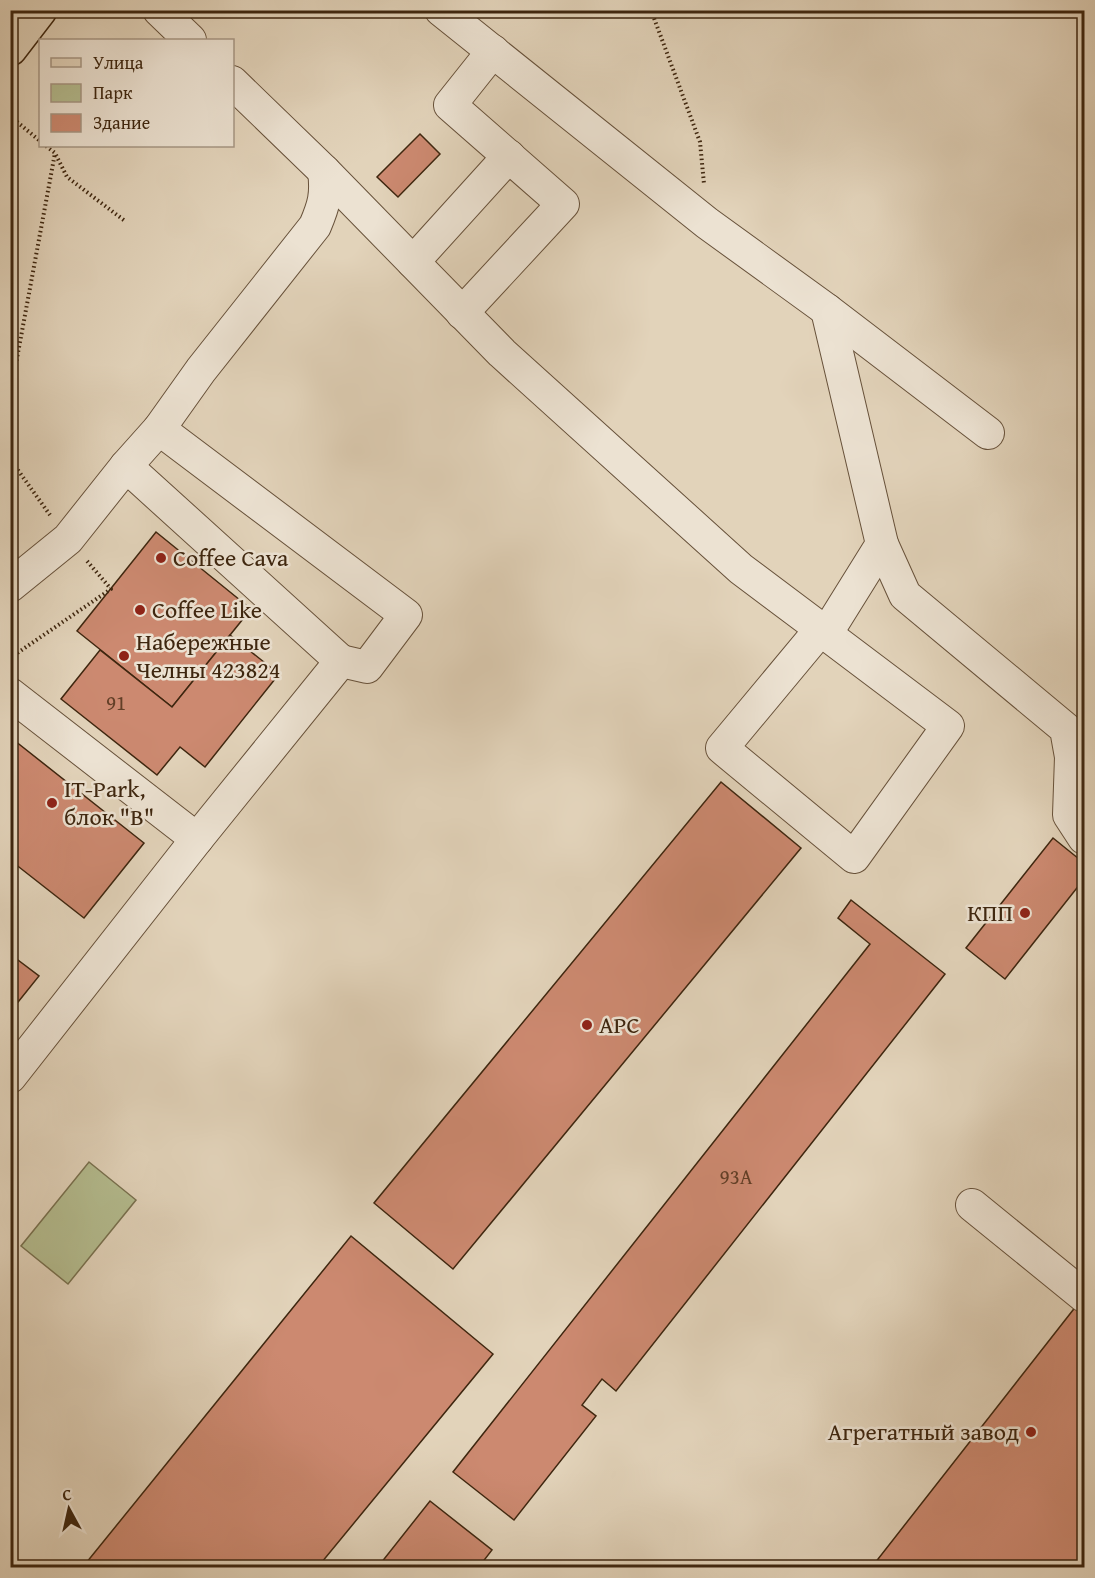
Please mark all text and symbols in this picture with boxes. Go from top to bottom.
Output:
legend [39,39,234,147]
text: Улица [93,49,144,76]
text: Парк [93,79,133,106]
text: Здание [93,109,150,136]
place label: Coffee Cava [173,540,289,575]
marker: Coffee Cava [154,551,168,565]
place label: Coffee Like [152,592,262,627]
marker: Coffee Like [133,603,147,617]
place label: Набережные Челны 423824 [136,624,280,687]
marker: Набережные Челны 423824 [117,649,131,663]
house number: 91 [106,687,126,718]
place label: IT-Park, блок "В" [64,771,154,834]
marker: IT-Park, блок "В" [45,796,59,810]
place label: КПП [967,895,1013,930]
marker: КПП [1018,906,1032,920]
place label: АРС [599,1007,640,1042]
marker: АРС [580,1018,594,1032]
house number: 93А [720,1161,753,1192]
place label: Агрегатный завод [828,1414,1019,1449]
marker: Агрегатный завод [1024,1425,1038,1439]
north arrow [39,1479,99,1539]
text: С [61,1482,73,1507]

